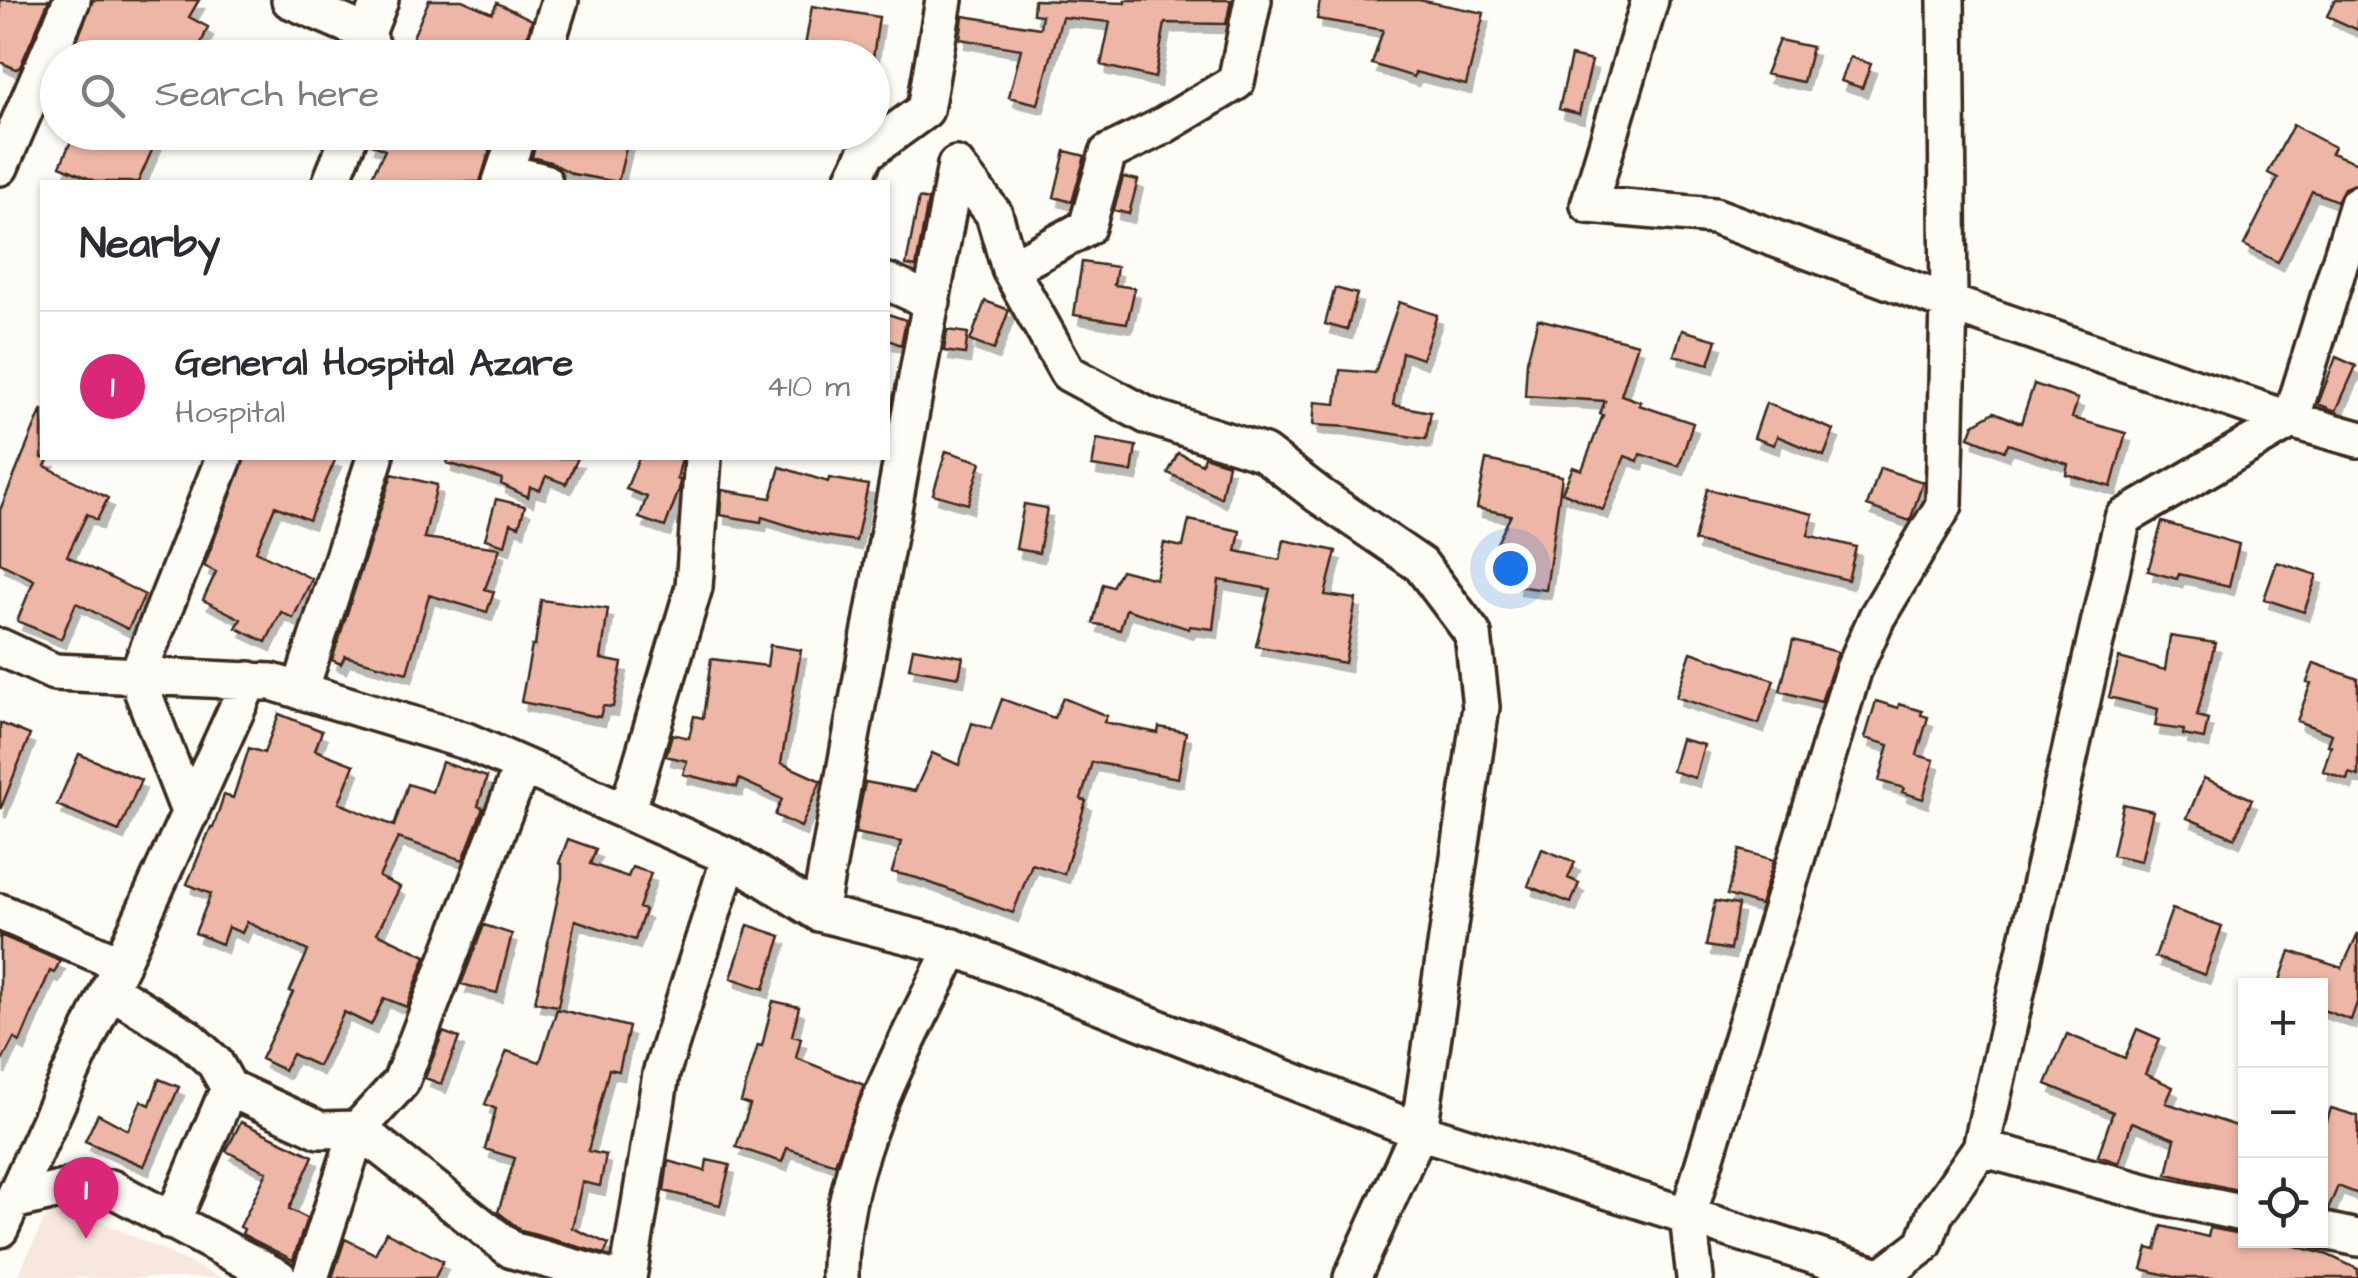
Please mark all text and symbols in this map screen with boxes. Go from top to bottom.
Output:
search box [40,40,890,150]
icon: search [75,68,130,123]
text: Search here [155,69,379,121]
text: Nearby [80,216,220,274]
text: General Hospital Azare [175,338,573,390]
text: 1 [110,364,115,409]
text: 410 m [766,364,850,409]
text: Hospital [175,390,285,435]
your location [1485,543,1536,594]
map controls [2238,978,2328,1248]
button: + [2238,978,2328,1068]
button: − [2238,1068,2328,1158]
pin: 1 [54,1156,118,1239]
button: locate [2238,1158,2328,1248]

